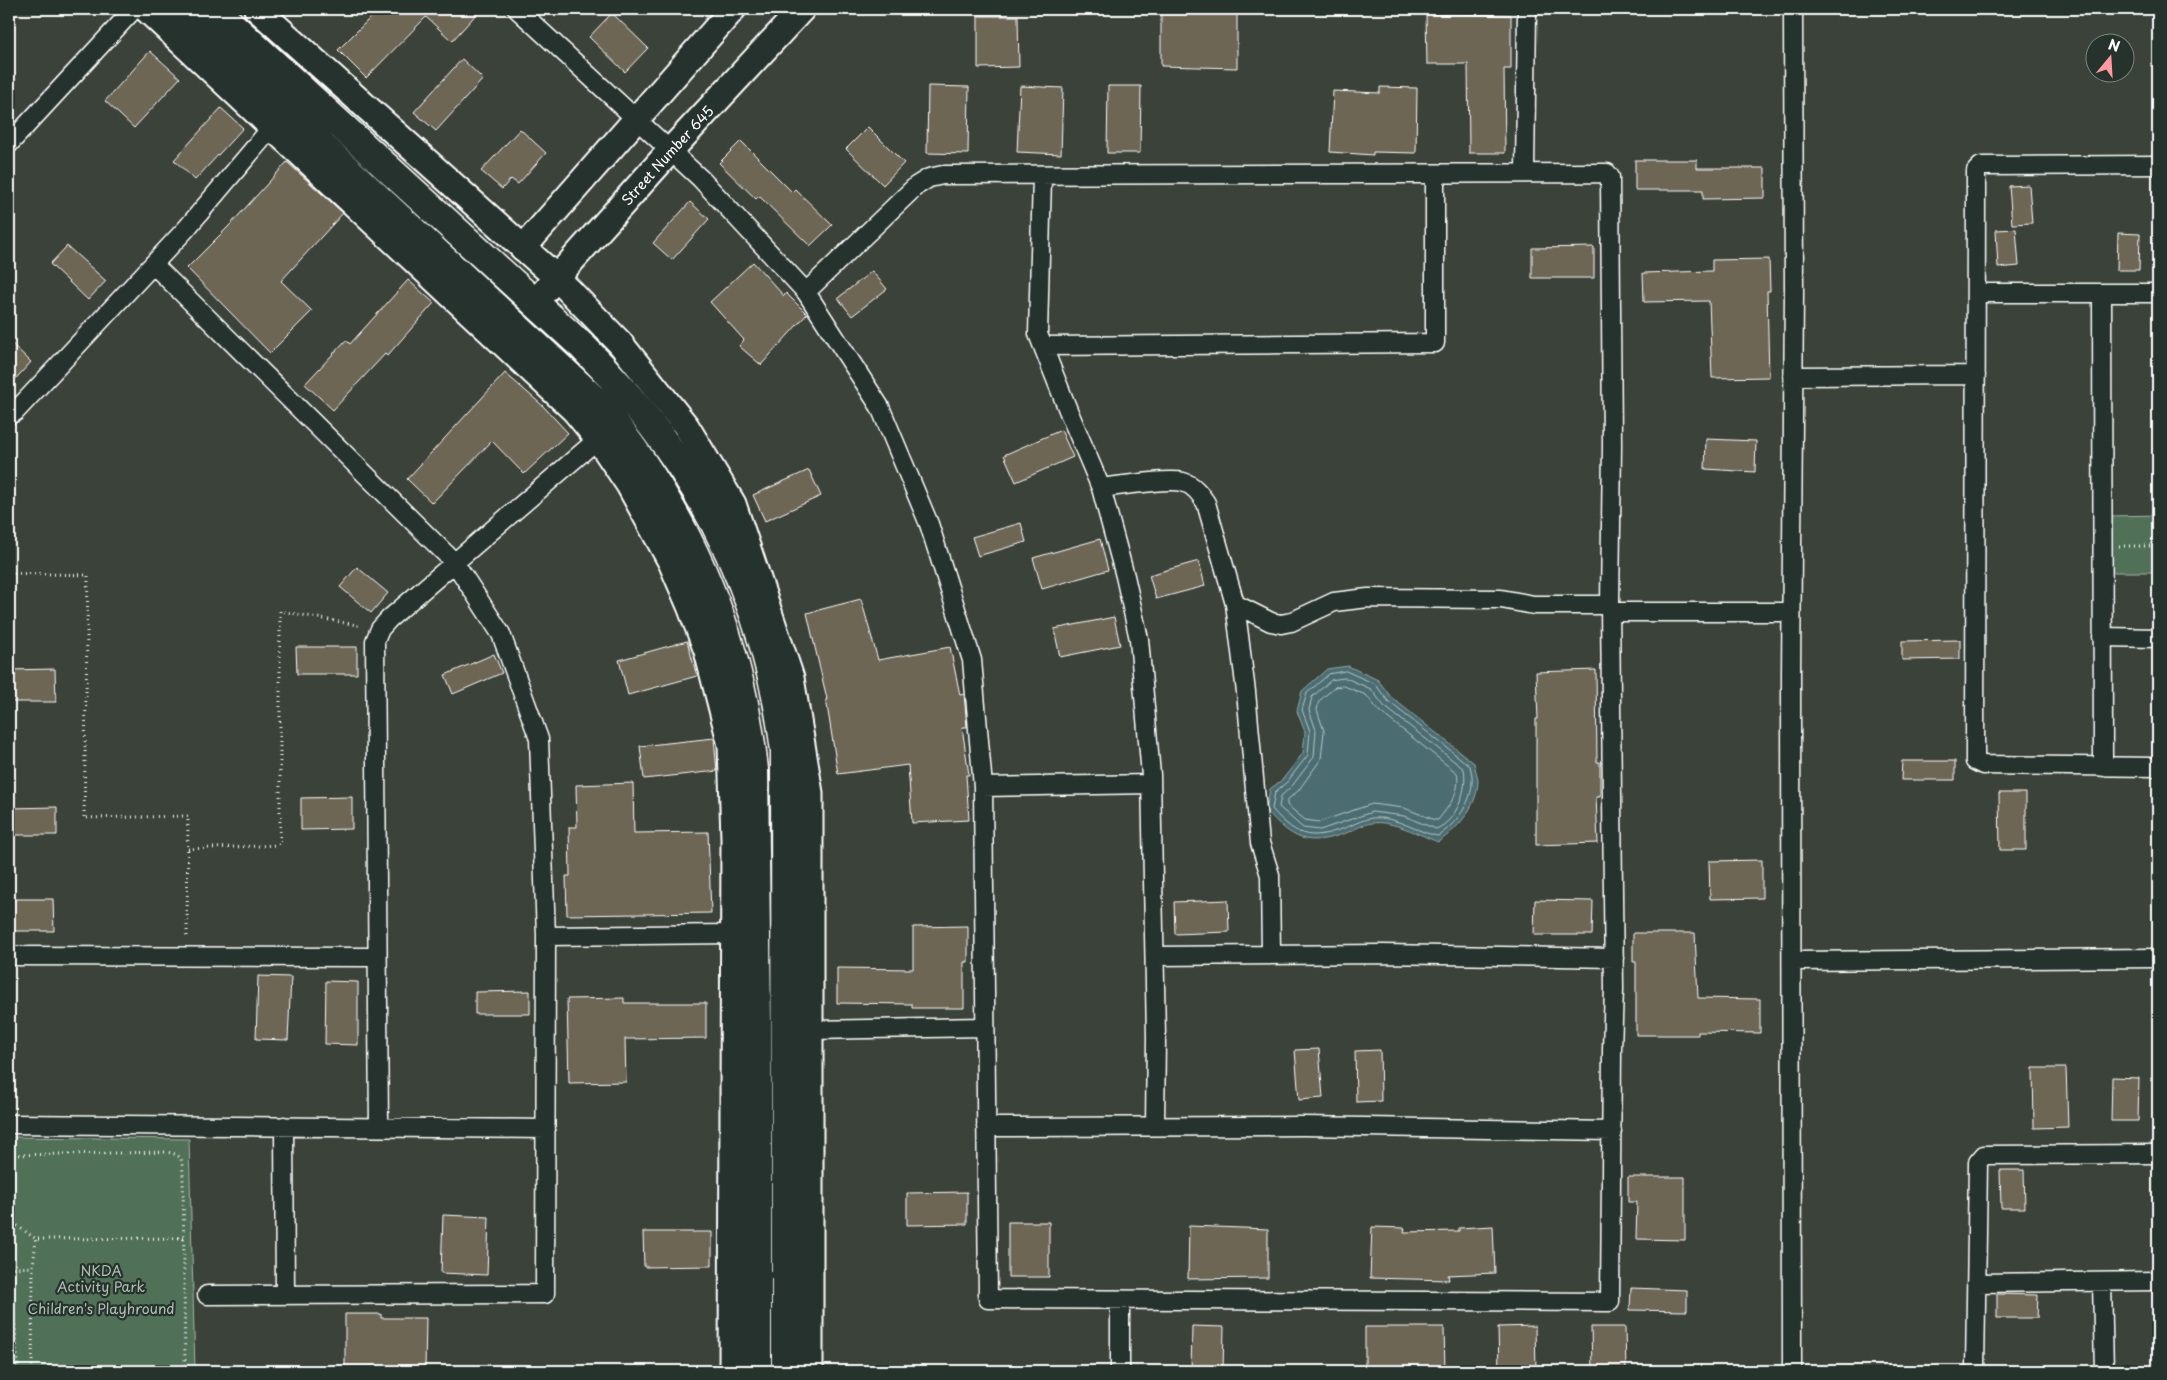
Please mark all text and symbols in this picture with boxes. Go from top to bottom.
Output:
north arrow [2084,32,2134,82]
text: N [2106,33,2123,57]
street label: Street Number 645 [616,100,718,210]
park label: NKDA Activity Park [57,1260,145,1297]
park label: Children's Playhround [27,1298,175,1319]

